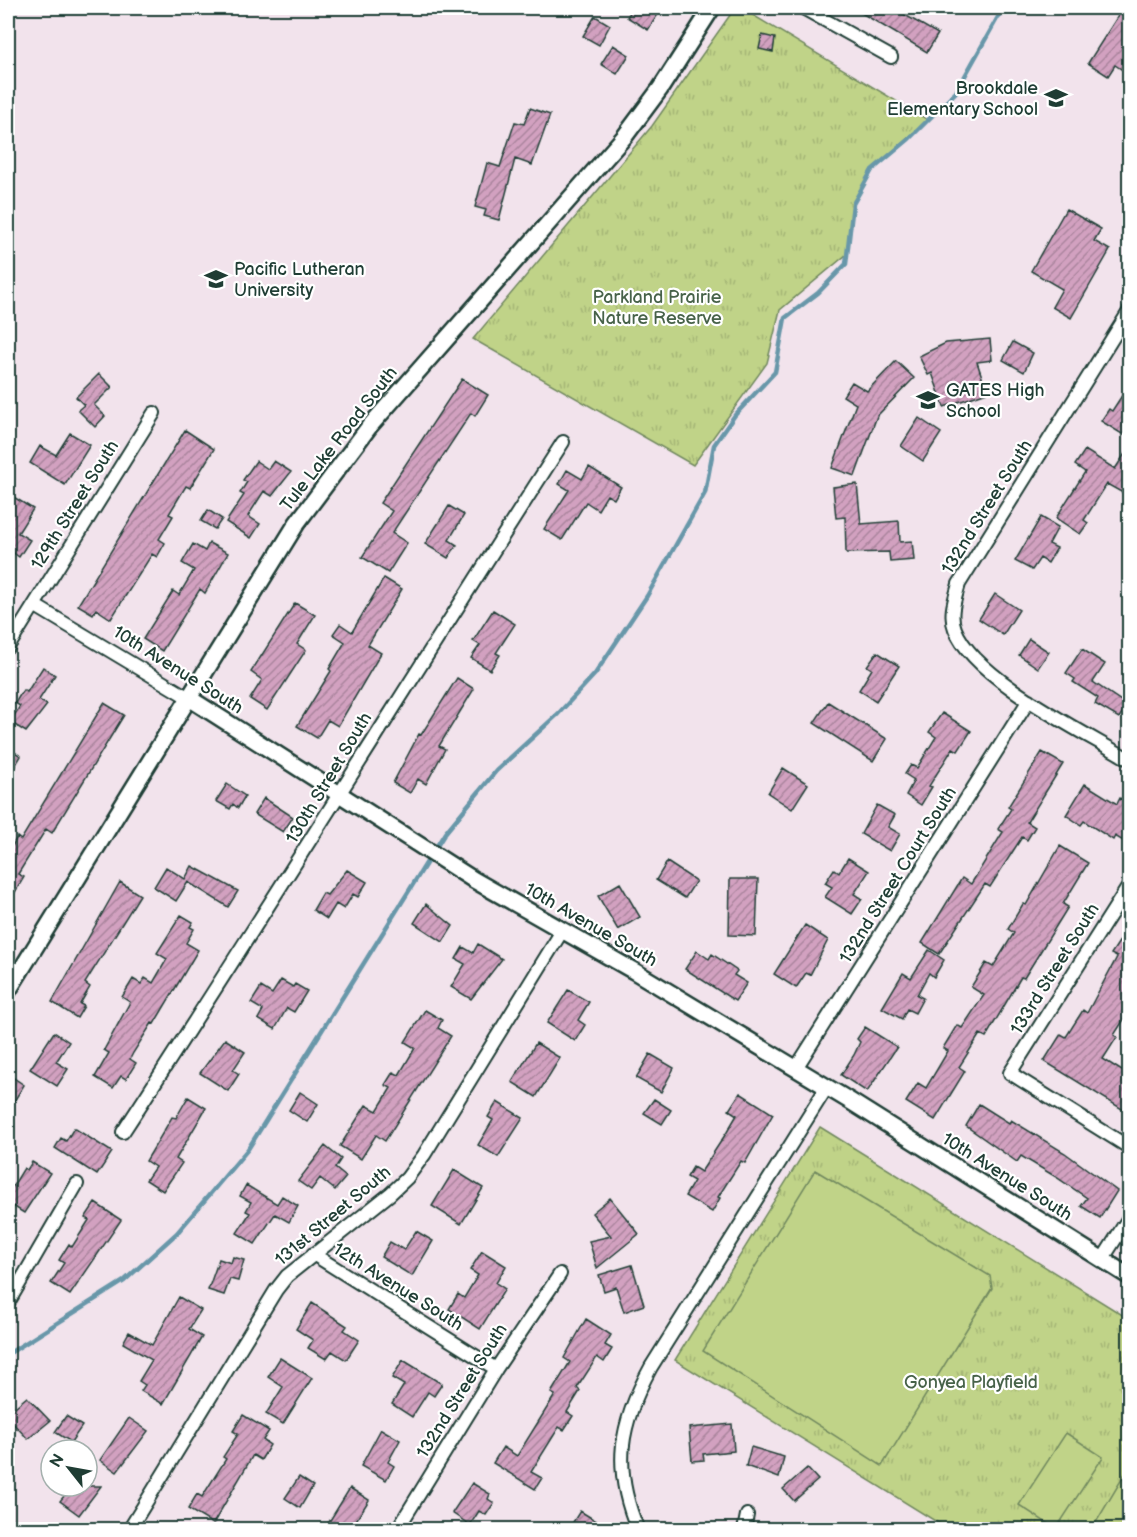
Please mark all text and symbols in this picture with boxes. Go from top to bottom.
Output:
place label: Brookdale Elementary School [887,78,1038,120]
school or university icon: Brookdale Elementary School [1043,85,1069,111]
place label: Pacific Lutheran University [234,259,365,301]
school or university icon: Pacific Lutheran University [203,266,229,292]
park label: Parkland Prairie Nature Reserve [592,287,722,329]
street label: Tule Lake Road South [276,363,402,515]
place label: GATES High School [946,380,1045,422]
school or university icon: GATES High School [915,387,941,413]
street label: 132nd Street South [937,436,1037,578]
street label: 129th Street South [27,437,123,573]
street label: 10th Avenue South [109,622,247,718]
street label: 130th Street South [282,709,376,847]
street label: 132nd Street Court South [835,783,961,967]
street label: 10th Avenue South [521,879,661,971]
street label: 133rd Street South [1006,900,1104,1038]
street label: 10th Avenue South [938,1129,1076,1225]
street label: 131st Street South [271,1162,395,1270]
street label: 12th Avenue South [329,1239,467,1335]
street label: 132nd Street South [412,1320,512,1462]
park label: Gonyea Playfield [904,1372,1038,1393]
north arrow [39,1438,99,1498]
text: N [46,1451,69,1471]

